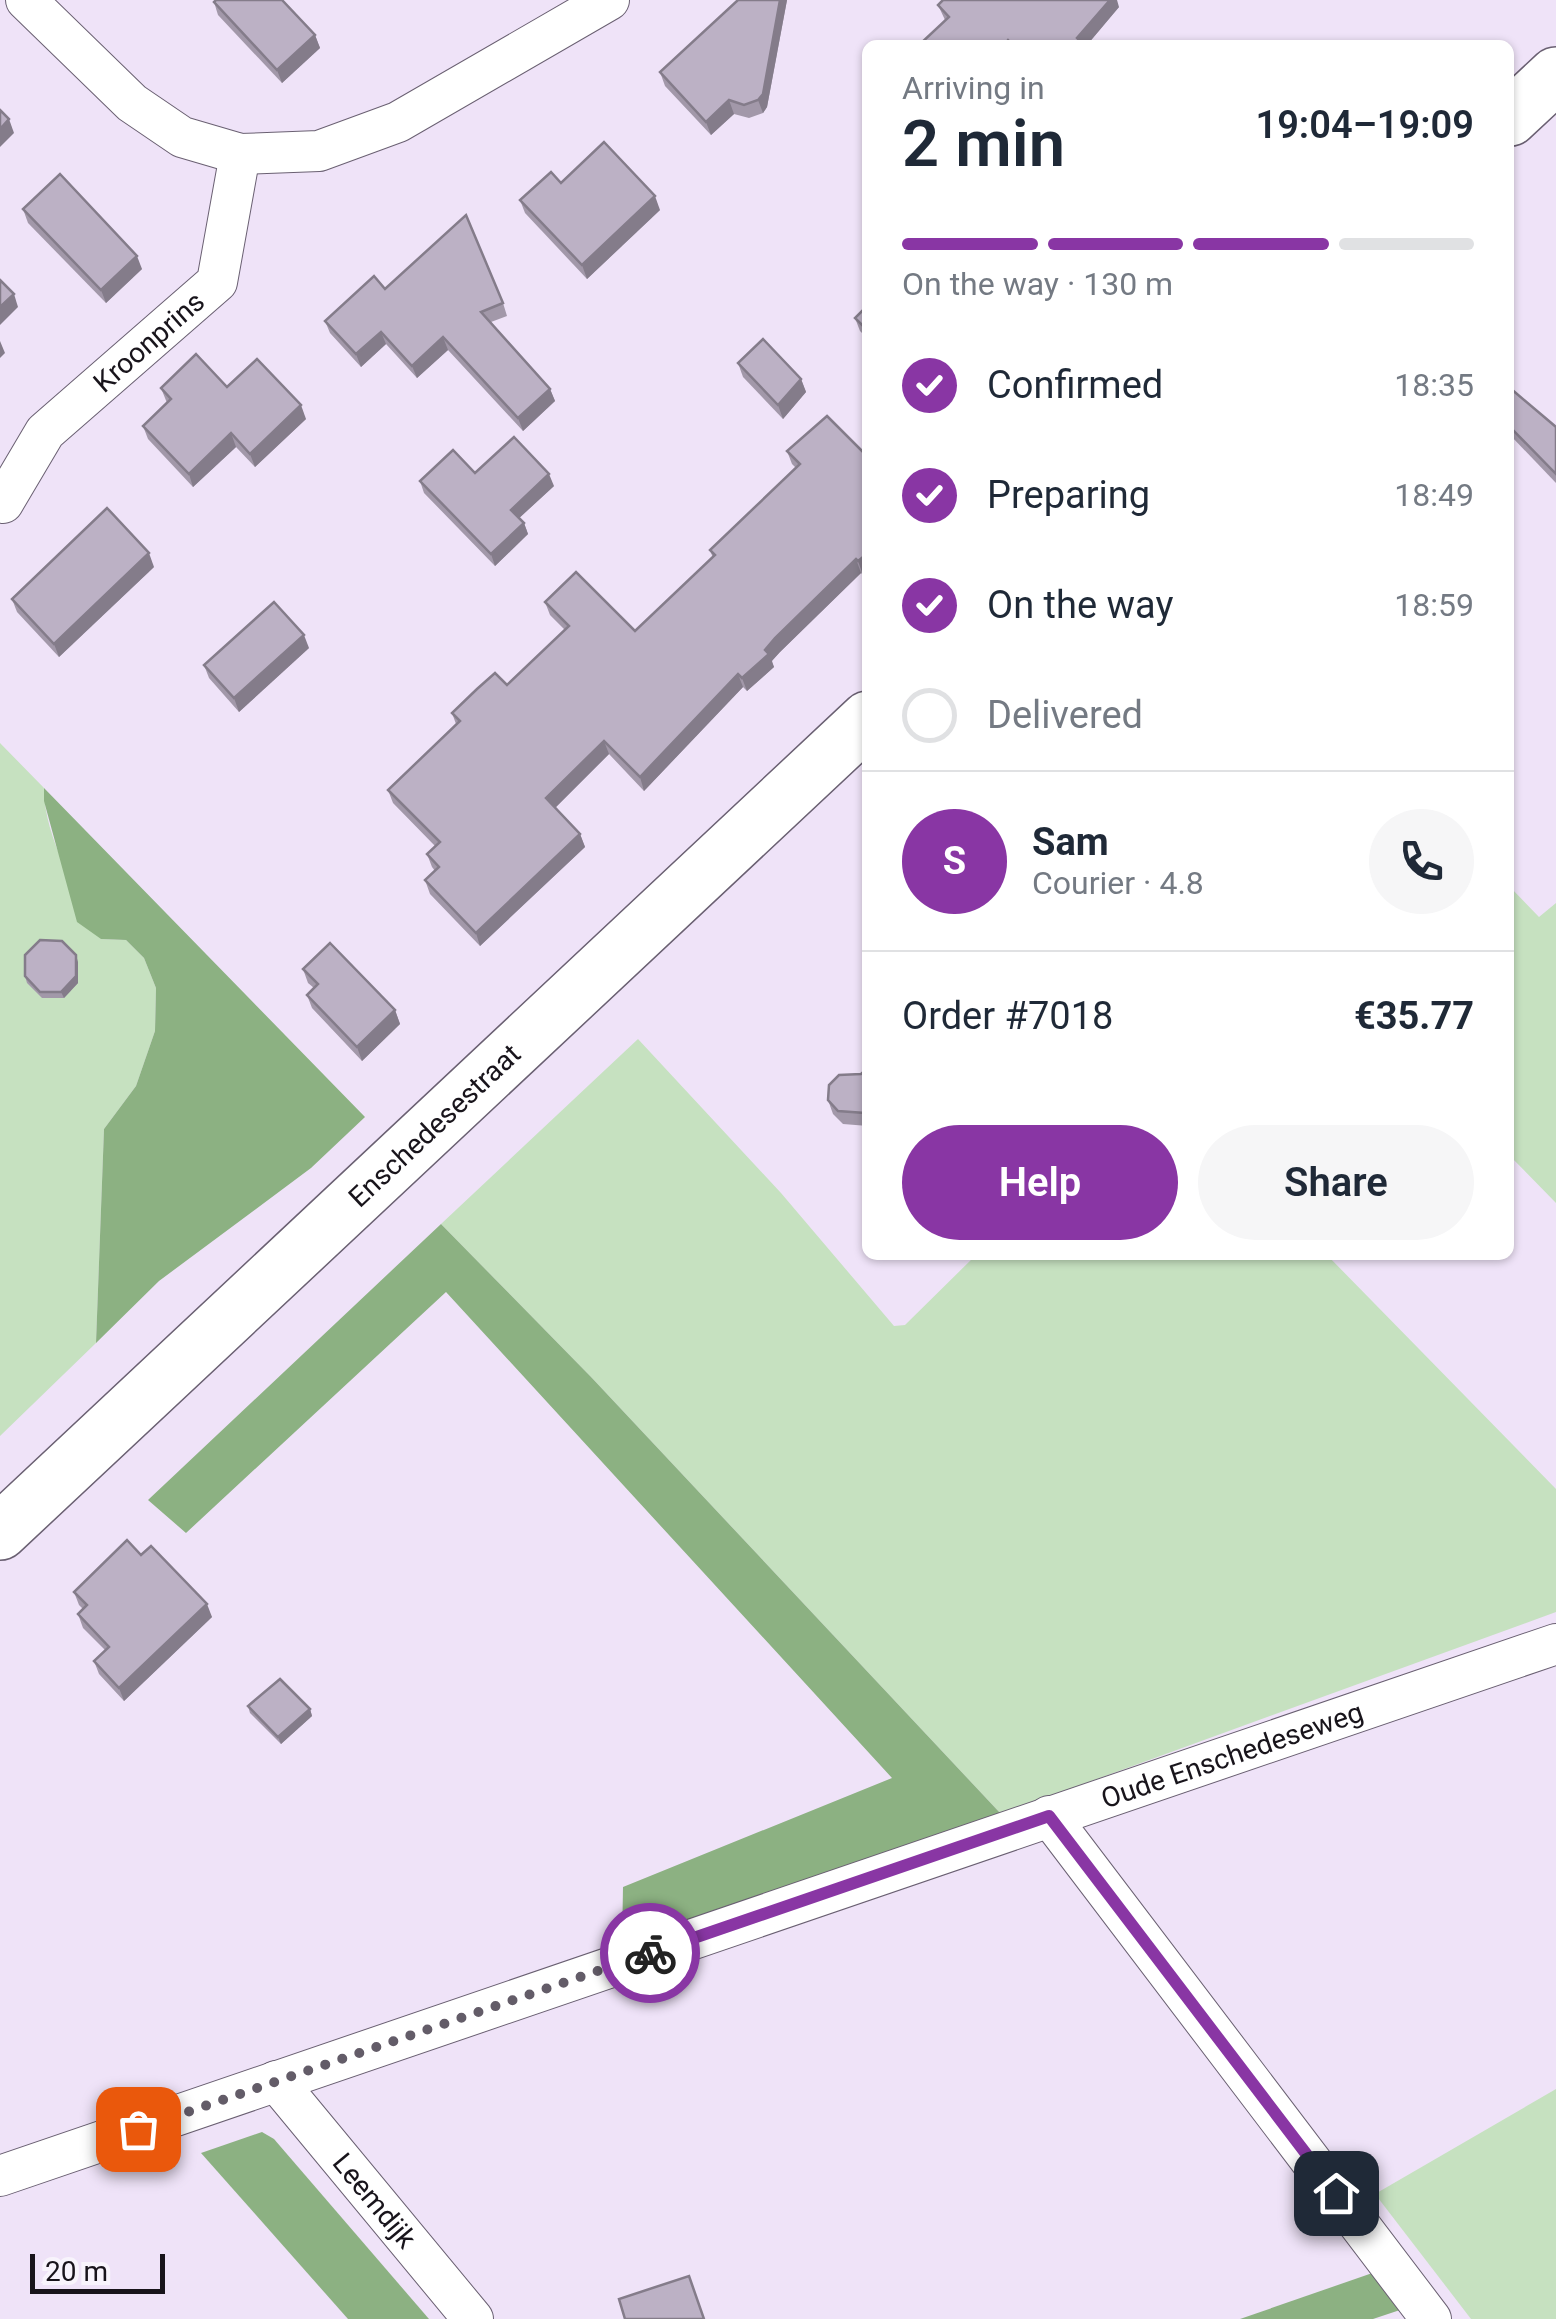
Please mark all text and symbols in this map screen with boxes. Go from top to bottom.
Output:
text: Arriving in [902,69,1045,107]
text: 19:04–19:09 [1255,103,1474,147]
text: 2 min [902,106,1065,182]
text: On the way · 130 m [902,265,1173,303]
street label: Kroonprins [87,285,211,399]
icon: check [902,358,957,413]
text: Confirmed [987,363,1163,407]
text: 18:35 [1394,366,1474,404]
icon: check [902,468,957,523]
text: Preparing [987,473,1150,517]
text: 18:49 [1394,476,1474,514]
icon: check [902,578,957,633]
text: On the way [987,583,1173,627]
text: 18:59 [1394,586,1474,624]
text: Delivered [987,693,1143,737]
button: phone [1369,809,1474,914]
text: Sam [1032,820,1109,864]
text: S [943,839,966,883]
text: Courier · 4.8 [1032,864,1204,902]
text: Order #7018 [902,994,1113,1038]
text: €35.77 [1354,994,1474,1038]
street label: Enschedesestraat [342,1037,527,1214]
button: Help [902,1125,1178,1240]
button: Share [1198,1125,1474,1240]
street label: Oude Enschedeseweg [1097,1695,1367,1815]
courier [600,1903,700,2003]
icon: bike [623,1926,678,1981]
pin [96,2087,181,2172]
icon: bag [111,2102,166,2157]
street label: Leemdijk [326,2147,424,2255]
pin [1294,2151,1379,2236]
icon: home [1309,2166,1364,2221]
scale bar [30,2249,165,2294]
text: 20 m [45,2255,108,2288]

